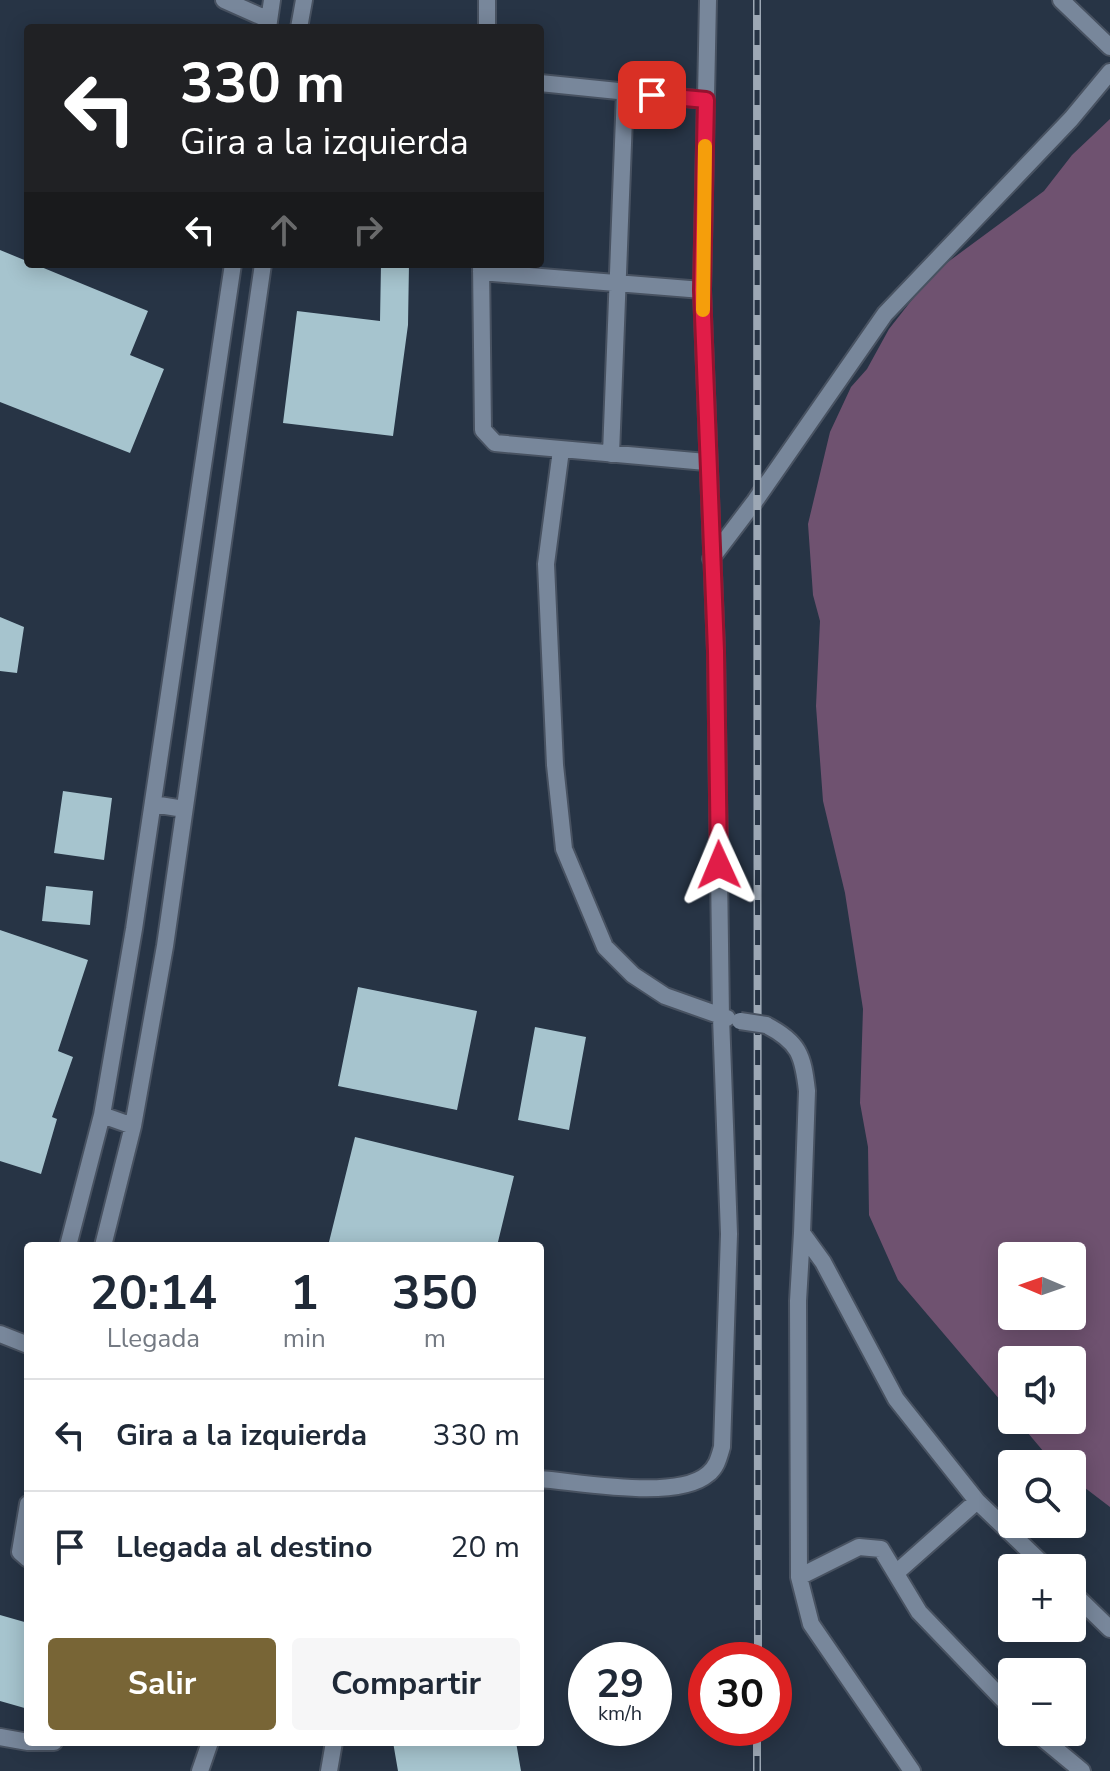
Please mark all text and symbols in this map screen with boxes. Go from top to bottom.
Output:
text: 330 m [180,45,345,122]
icon: left [48,56,152,160]
pin [618,61,686,129]
icon: arrive [630,73,674,117]
text: Gira a la izquierda [180,118,469,167]
icon: left [178,208,222,252]
icon: ahead [262,208,306,252]
icon: right [346,208,390,252]
position arrow [677,823,761,907]
north arrow [998,1242,1086,1330]
map controls [998,1242,1086,1746]
text: 20:14 [90,1260,217,1326]
text: 1 [290,1260,319,1326]
text: 350 [392,1260,478,1326]
text: Llegada [107,1321,200,1356]
text: min [283,1321,326,1356]
text: m [424,1321,446,1356]
button: sound [998,1346,1086,1434]
icon: left [48,1413,92,1457]
text: Gira a la izquierda [116,1415,367,1456]
text: 330 m [433,1415,520,1456]
button: search [998,1450,1086,1538]
icon: arrive [48,1525,92,1569]
text: Llegada al destino [116,1527,372,1568]
text: 20 m [451,1527,520,1568]
button: + [998,1554,1086,1642]
button: Salir [48,1638,276,1730]
button: Compartir [292,1638,520,1730]
speed limit sign: 30 [688,1642,792,1746]
text: 29 [596,1657,644,1711]
button: − [998,1658,1086,1746]
text: km/h [598,1700,642,1727]

